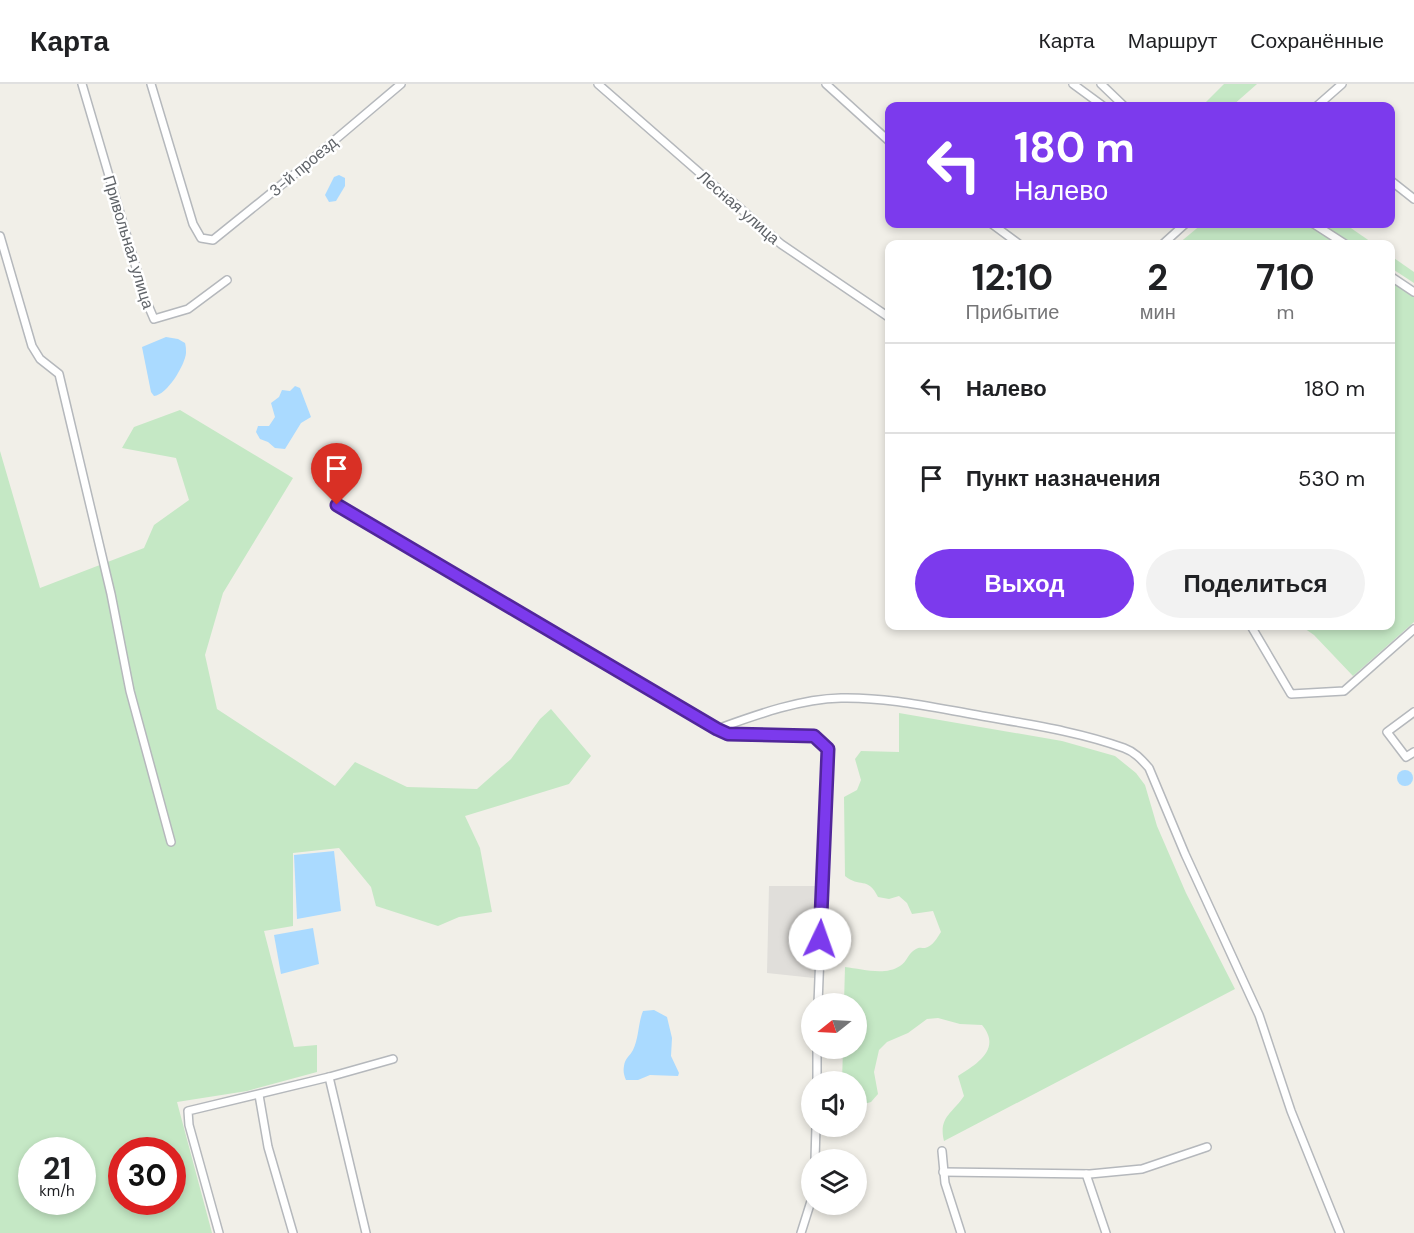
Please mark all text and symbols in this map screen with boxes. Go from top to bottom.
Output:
text: Карта [30,23,109,60]
text: Карта [1039,27,1095,55]
text: Маршрут [1128,27,1217,55]
text: Сохранённые [1250,27,1384,55]
text: 180 m [1014,120,1135,175]
icon: left [915,126,993,204]
street label: 3-й проезд [265,131,342,201]
street label: Лесная улица [693,166,784,249]
street label: Привольная улица [98,173,159,312]
text: Налево [1014,173,1108,208]
text: 12:10 [972,254,1053,301]
text: 2 [1147,254,1168,301]
text: 710 [1256,254,1315,301]
text: Прибытие [965,299,1059,325]
text: мин [1140,299,1176,325]
text: m [1276,299,1294,325]
icon: left [915,372,948,405]
text: Налево [966,374,1047,403]
text: 180 m [1304,374,1365,403]
pin [311,443,362,505]
icon: arrive [320,452,353,485]
icon: arrive [915,462,948,495]
text: Пункт назначения [966,464,1161,493]
text: 530 m [1298,464,1365,493]
button: Выход [915,549,1134,618]
button: Поделиться [1146,549,1365,618]
position arrow [788,907,852,971]
north arrow [801,993,867,1059]
map controls [801,993,867,1215]
button: sound [801,1071,867,1137]
speed limit sign: 30 [108,1137,186,1215]
text: 21 [43,1149,71,1188]
button: layers [801,1149,867,1215]
text: km/h [39,1181,75,1201]

